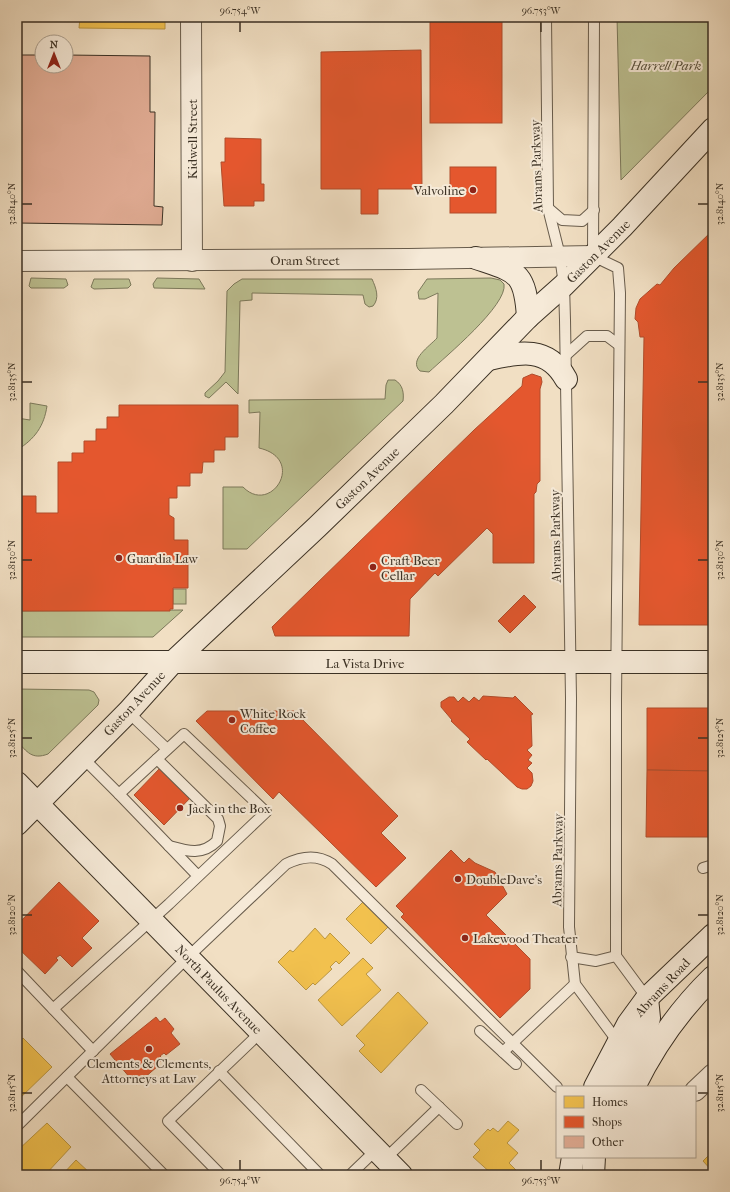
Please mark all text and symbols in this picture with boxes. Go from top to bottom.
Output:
text: 96.754°W [220,5,261,17]
text: 96.753°W [522,5,562,17]
north arrow [34,34,74,74]
text: N [50,38,59,51]
park label: Harrell Park [630,58,701,73]
street label: Kidwell Street [185,99,200,179]
street label: Abrams Parkway [527,118,546,214]
text: 32.8140°N [6,182,18,225]
text: 32.8140°N [714,182,726,225]
place label: Valvoline [413,183,466,198]
marker: Valvoline [468,185,478,195]
street label: Gaston Avenue [564,216,634,286]
street label: Oram Street [270,253,340,268]
text: 32.8135°N [6,362,18,402]
text: 32.8135°N [714,362,726,402]
street label: Gaston Avenue [332,444,403,513]
street label: Abrams Parkway [547,488,564,584]
text: 32.8130°N [6,539,18,580]
text: 32.8130°N [714,539,726,580]
place label: Guardia Law [127,551,198,566]
marker: Guardia Law [114,553,124,563]
place label: Craft Beer Cellar [381,553,440,583]
marker: Craft Beer Cellar [368,562,378,572]
street label: La Vista Drive [326,656,405,671]
street label: Gaston Avenue [100,667,169,739]
place label: White Rock Coffee [239,706,306,736]
marker: White Rock Coffee [227,715,237,725]
text: 32.8125°N [6,717,18,758]
text: 32.8125°N [714,717,726,758]
place label: Jack in the Box [187,801,271,816]
marker: Jack in the Box [175,803,185,813]
street label: Abrams Parkway [549,812,566,908]
place label: DoubleDave's [466,872,542,887]
marker: DoubleDave's [453,874,463,884]
text: 32.8120°N [6,894,18,936]
text: 32.8120°N [714,894,726,936]
place label: Lakewood Theater [473,931,578,946]
marker: Lakewood Theater [460,933,470,943]
street label: North Paulus Avenue [172,942,265,1037]
street label: Abrams Road [631,954,694,1020]
marker: Clements & Clements, Attorneys at Law [144,1044,154,1054]
place label: Clements & Clements, Attorneys at Law [87,1056,212,1086]
text: 32.8115°N [6,1073,18,1112]
text: 32.8115°N [714,1073,726,1112]
legend [556,1086,696,1158]
text: Homes [592,1095,628,1109]
text: Shops [592,1115,622,1129]
text: Other [592,1135,624,1149]
text: 96.754°W [220,1175,261,1187]
text: 96.753°W [522,1175,562,1187]

